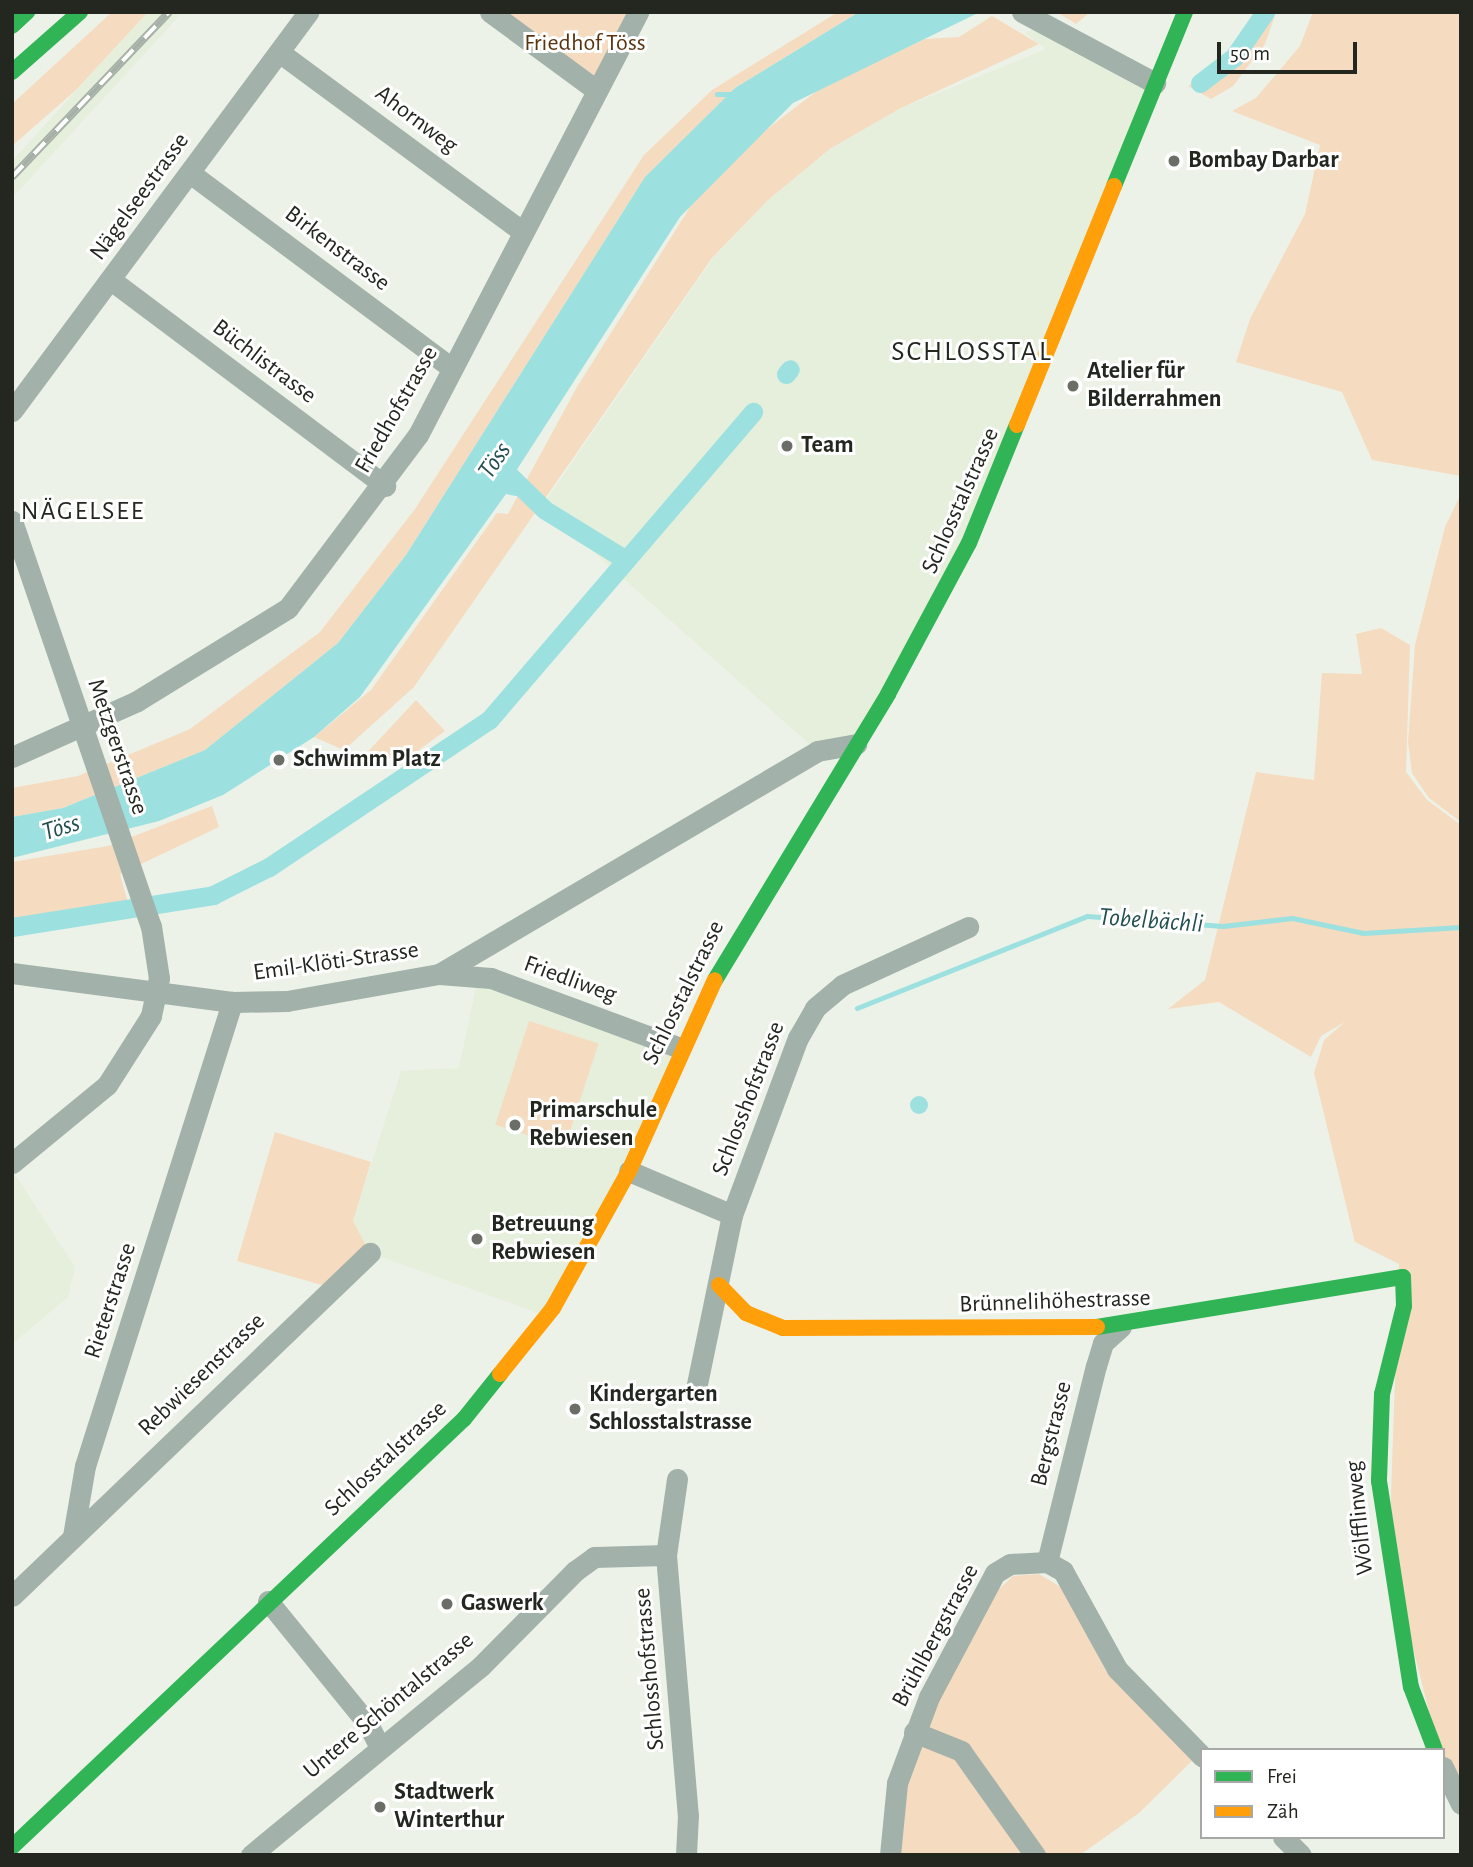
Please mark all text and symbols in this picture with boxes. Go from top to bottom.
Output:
scale bar [1221,28,1361,72]
park label: Friedhof Töss [524,30,646,58]
text: 50 m [1230,43,1270,64]
street label: Ahornweg [369,80,463,160]
street label: Nägelseestrasse [84,128,196,266]
place label: Bombay Darbar [1188,147,1339,175]
marker: Bombay Darbar [1166,153,1182,169]
street label: Birkenstrasse [279,200,395,298]
street label: Büchlistrasse [206,314,322,410]
district label: SCHLOSSTAL [893,335,1051,369]
street label: Friedhofstrasse [349,341,445,479]
place label: Atelier für Bilderrahmen [1087,358,1221,414]
marker: Atelier für Bilderrahmen [1065,378,1081,394]
street label: Schlosstalstrasse [916,424,1006,578]
place label: Team [801,432,854,460]
water label: Töss [472,437,518,485]
marker: Team [779,438,795,454]
district label: NÄGELSEE [22,496,144,528]
street label: Metzgerstrasse [80,675,154,819]
place label: Schwimm Platz [293,746,441,774]
marker: Schwimm Platz [271,752,287,768]
water label: Töss [38,808,84,848]
water label: Tobelbächli [1098,902,1204,940]
street label: Schlosstalstrasse [637,916,731,1070]
street label: Emil-Klöti-Strasse [251,936,421,988]
street label: Friedliweg [520,950,620,1010]
street label: Schlosshofstrasse [706,1018,792,1180]
place label: Primarschule Rebwiesen [529,1097,657,1153]
marker: Primarschule Rebwiesen [507,1117,523,1133]
place label: Betreuung Rebwiesen [491,1211,595,1267]
marker: Betreuung Rebwiesen [469,1231,485,1247]
street label: Rieterstrasse [79,1239,143,1363]
street label: Brünnelihöhestrasse [959,1284,1151,1320]
street label: Rebwiesenstrasse [133,1307,271,1443]
street label: Bergstrasse [1025,1379,1079,1489]
place label: Kindergarten Schlosstalstrasse [589,1381,752,1437]
street label: Schlosstalstrasse [319,1395,453,1523]
marker: Kindergarten Schlosstalstrasse [567,1401,583,1417]
street label: Wölfflinweg [1340,1459,1380,1577]
street label: Brühlbergstrasse [886,1560,986,1712]
street label: Schlosshofstrasse [629,1587,671,1751]
place label: Gaswerk [461,1590,544,1618]
marker: Gaswerk [439,1596,455,1612]
street label: Untere Schöntalstrasse [298,1626,480,1786]
legend [1200,1748,1445,1839]
text: Frei [1267,1766,1297,1787]
place label: Stadtwerk Winterthur [394,1779,504,1835]
marker: Stadtwerk Winterthur [372,1799,388,1815]
text: Zäh [1267,1801,1299,1822]

